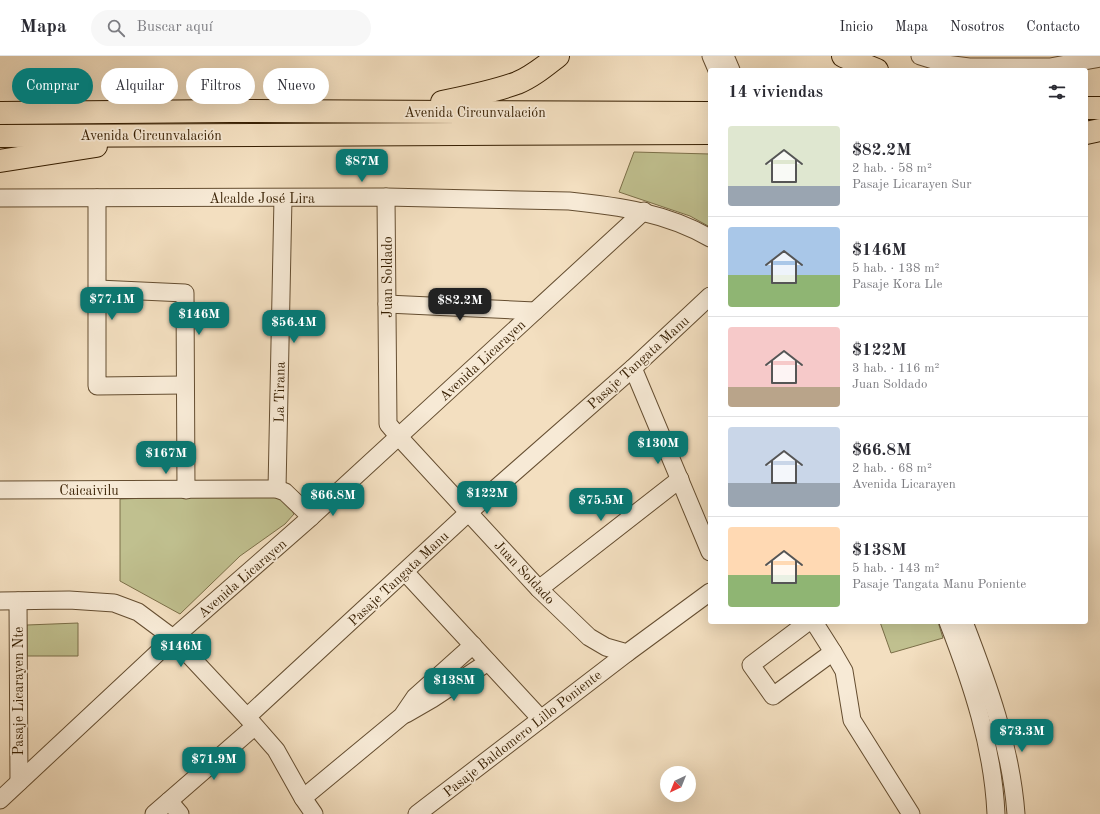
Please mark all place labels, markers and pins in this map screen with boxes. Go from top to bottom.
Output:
pin: $87M [338,149,386,183]
pin: $77.1M [79,287,145,321]
pin: $82.2M [427,288,493,322]
pin: $146M [171,302,227,336]
pin: $56.4M [261,310,327,344]
pin: $130M [630,431,686,465]
pin: $167M [138,441,194,475]
pin: $122M [459,481,515,515]
pin: $66.8M [300,483,366,517]
pin: $75.5M [568,488,634,522]
pin: $146M [153,634,209,668]
pin: $138M [426,668,482,702]
pin: $73.3M [989,719,1055,753]
pin: $71.9M [181,747,247,781]

